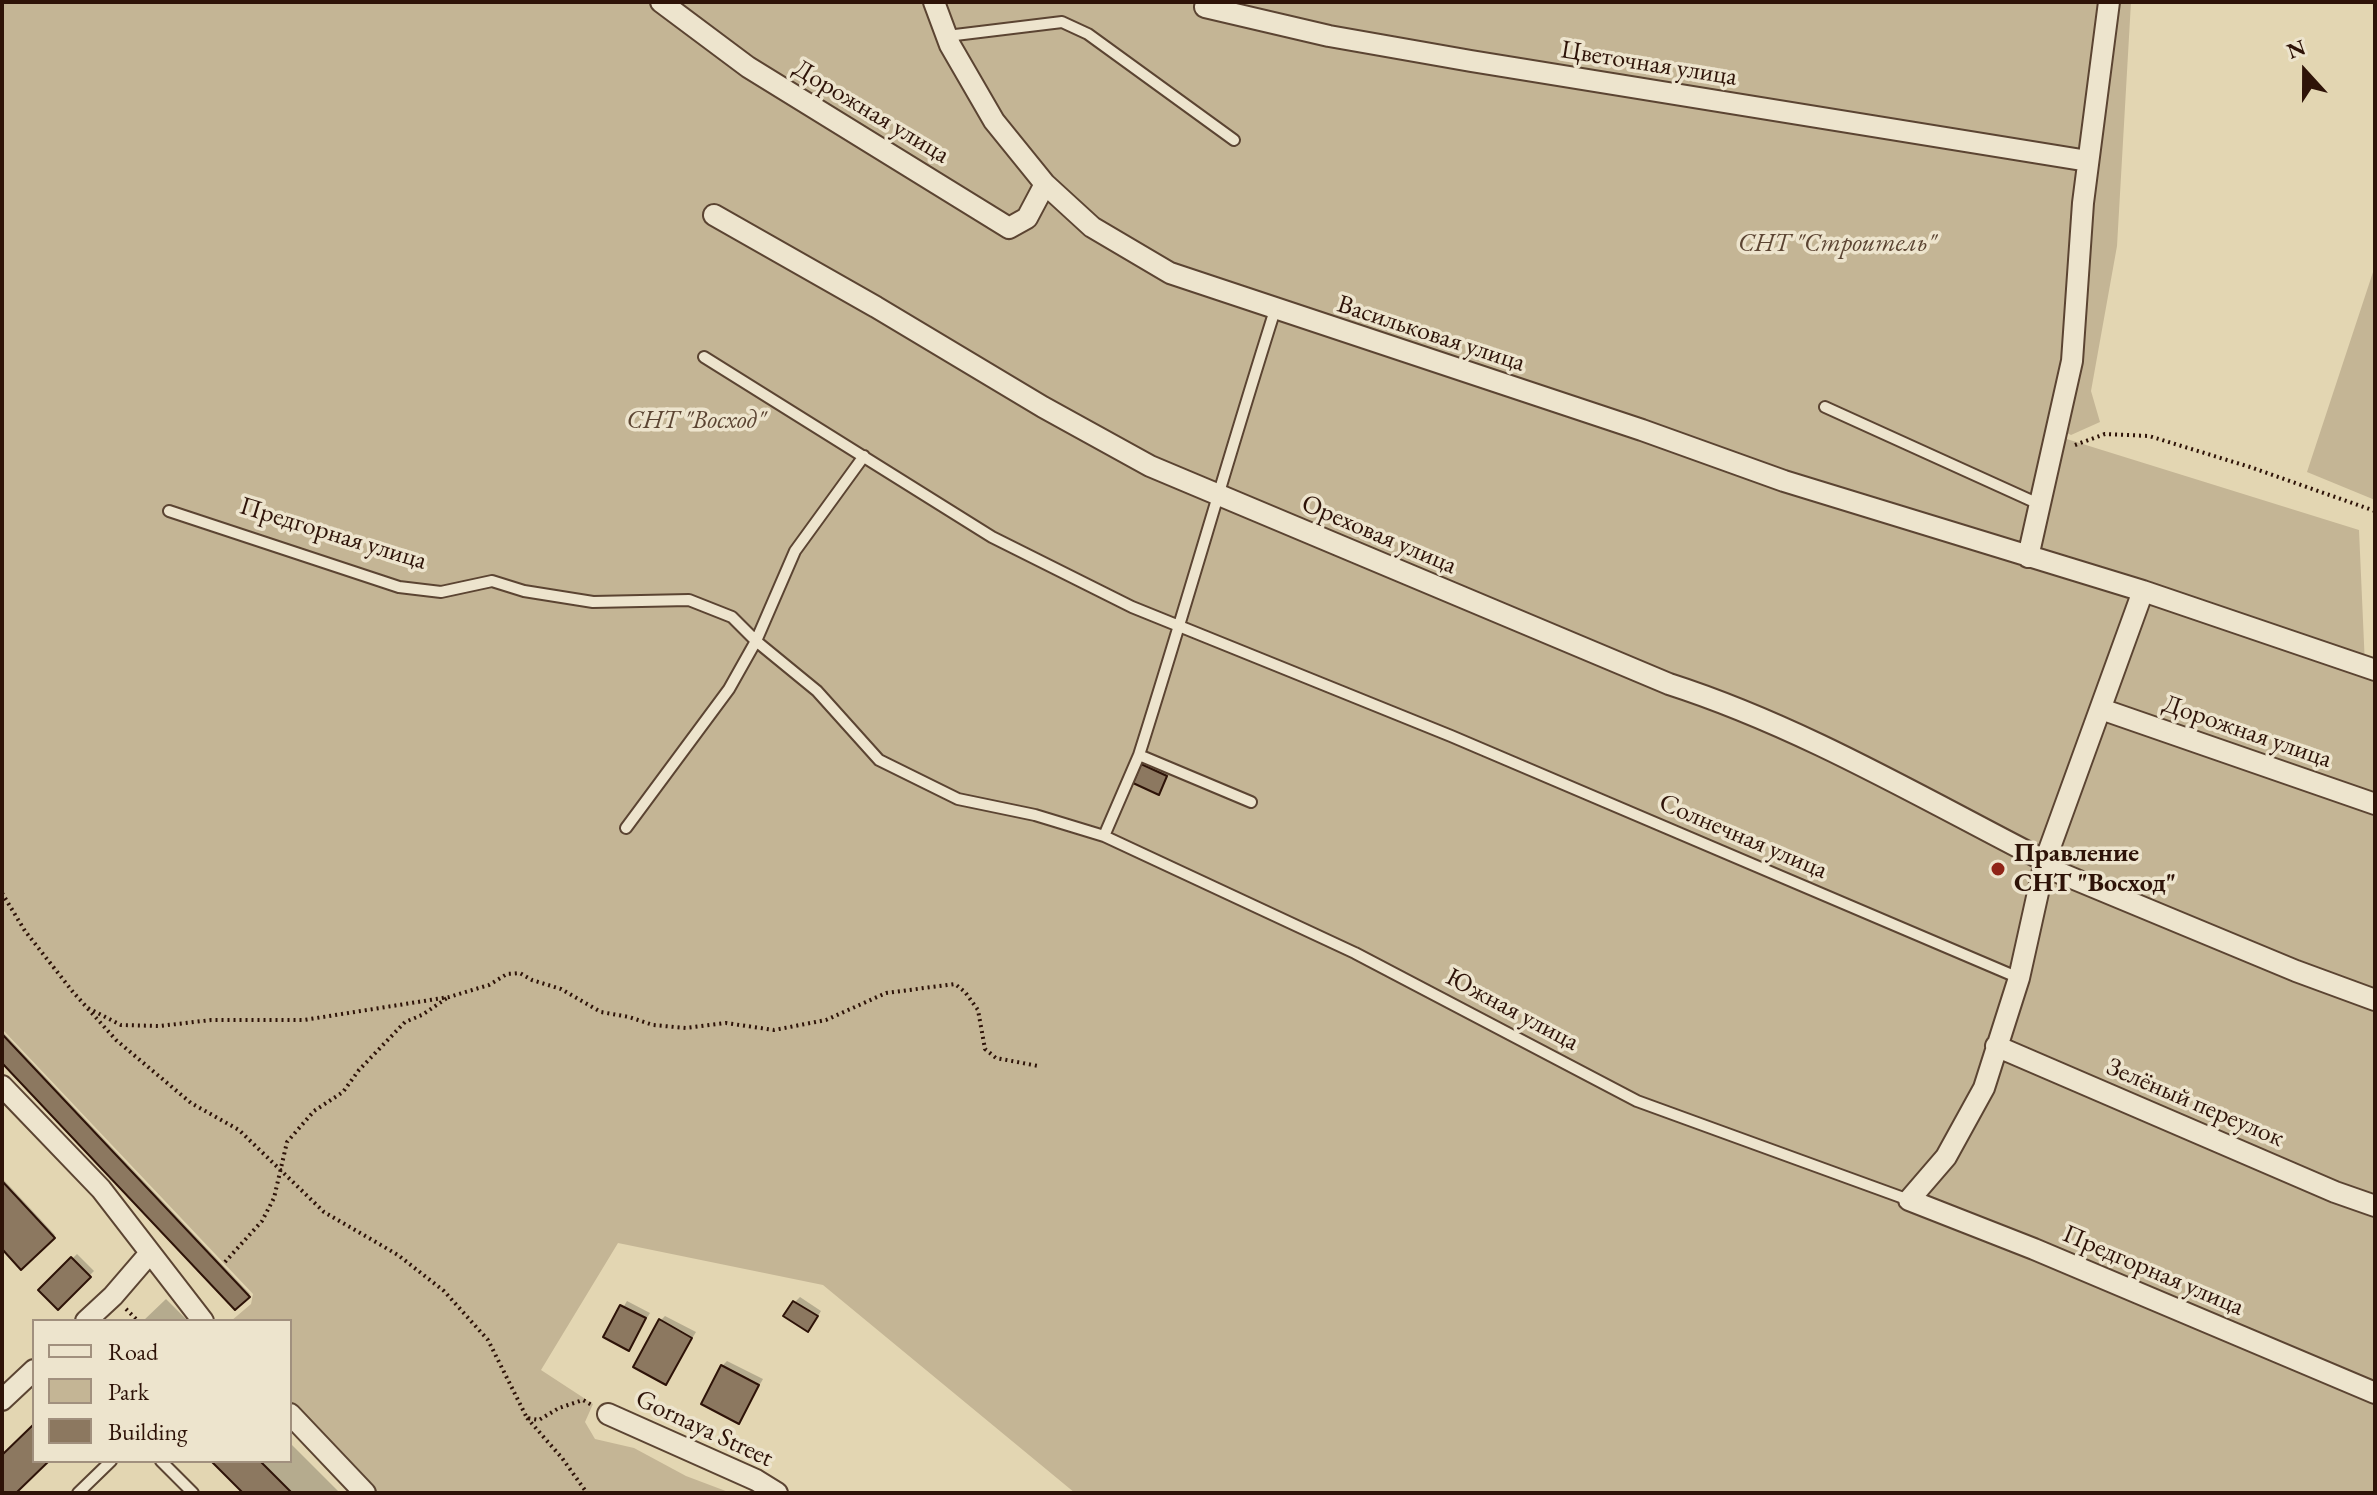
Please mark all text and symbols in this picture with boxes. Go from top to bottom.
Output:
north arrow [2265,32,2345,112]
text: N [2283,32,2310,66]
street label: Цветочная улица [1559,35,1739,93]
street label: Дорожная улица [787,53,955,171]
park label: СНТ "Строитель" [1738,228,1936,260]
street label: Васильковая улица [1333,289,1529,379]
park label: СНТ "Восход" [626,405,766,437]
street label: Ореховая улица [1297,488,1461,582]
street label: Предгорная улица [236,491,430,577]
street label: Дорожная улица [2158,689,2336,775]
street label: Солнечная улица [1654,787,1832,887]
place label: Правление СНТ "Восход" [2014,838,2176,900]
marker: Правление СНТ "Восход" [1989,860,2007,878]
street label: Южная улица [1440,962,1584,1058]
street label: Зелёный переулок [2102,1052,2288,1154]
street label: Предгорная улица [2058,1219,2248,1323]
legend [32,1319,292,1463]
text: Road [108,1336,158,1367]
text: Park [108,1376,149,1407]
street label: Gornaya Street [630,1384,778,1474]
text: Building [108,1416,188,1447]

